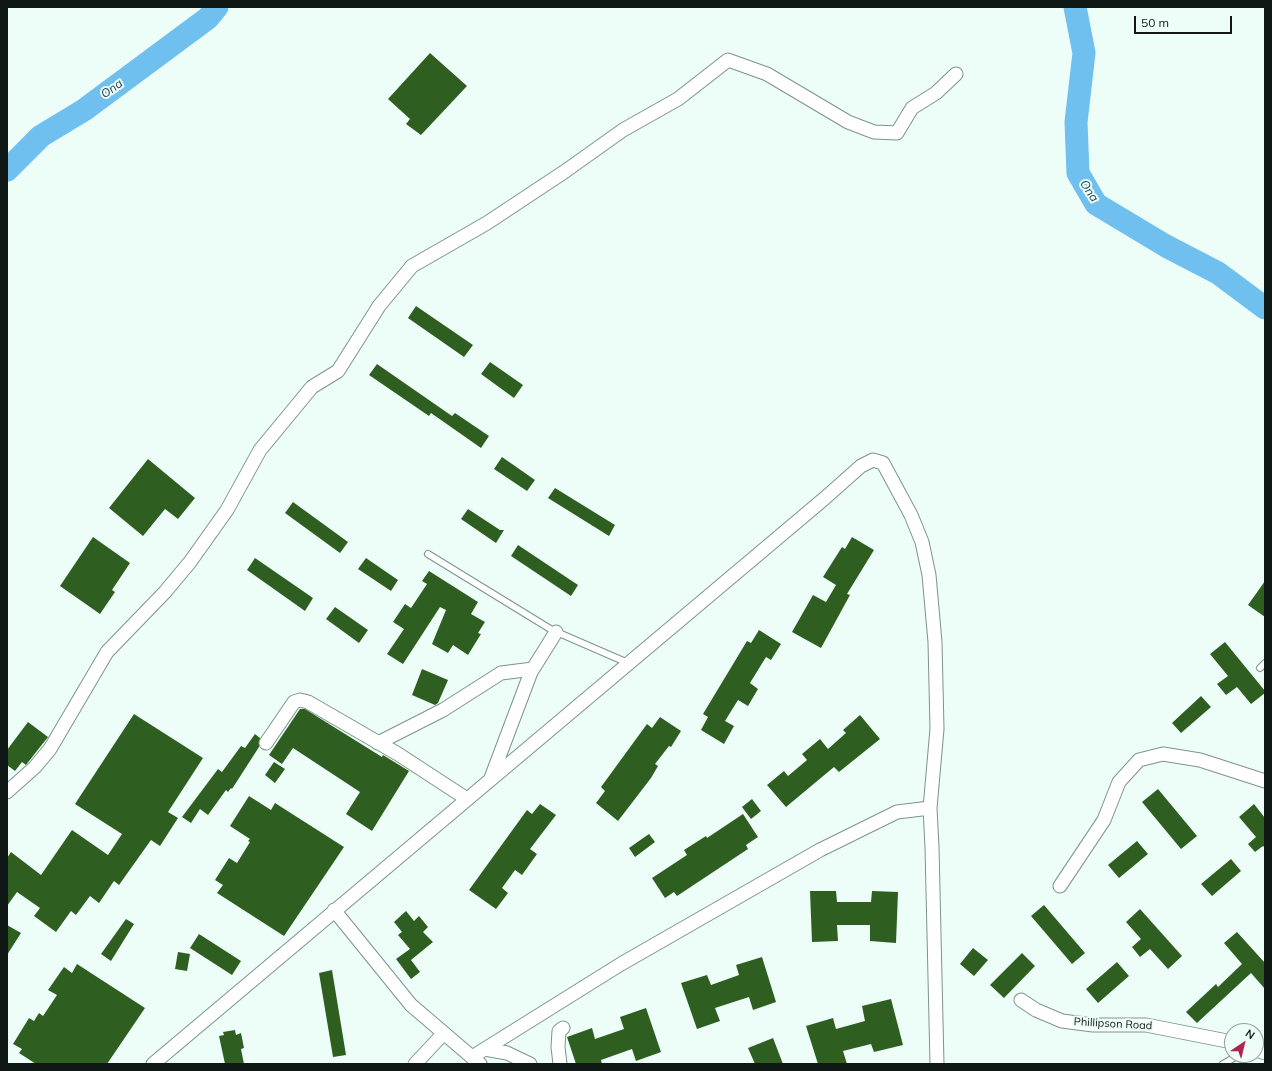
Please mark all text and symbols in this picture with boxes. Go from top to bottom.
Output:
scale bar [1136,8,1234,34]
text: 50 m [1141,15,1169,30]
water label: Ona [98,76,126,102]
water label: Ona [1076,177,1102,205]
street label: Phillipson Road [1073,1015,1153,1033]
north arrow [1224,1023,1264,1063]
text: N [1243,1026,1258,1042]

